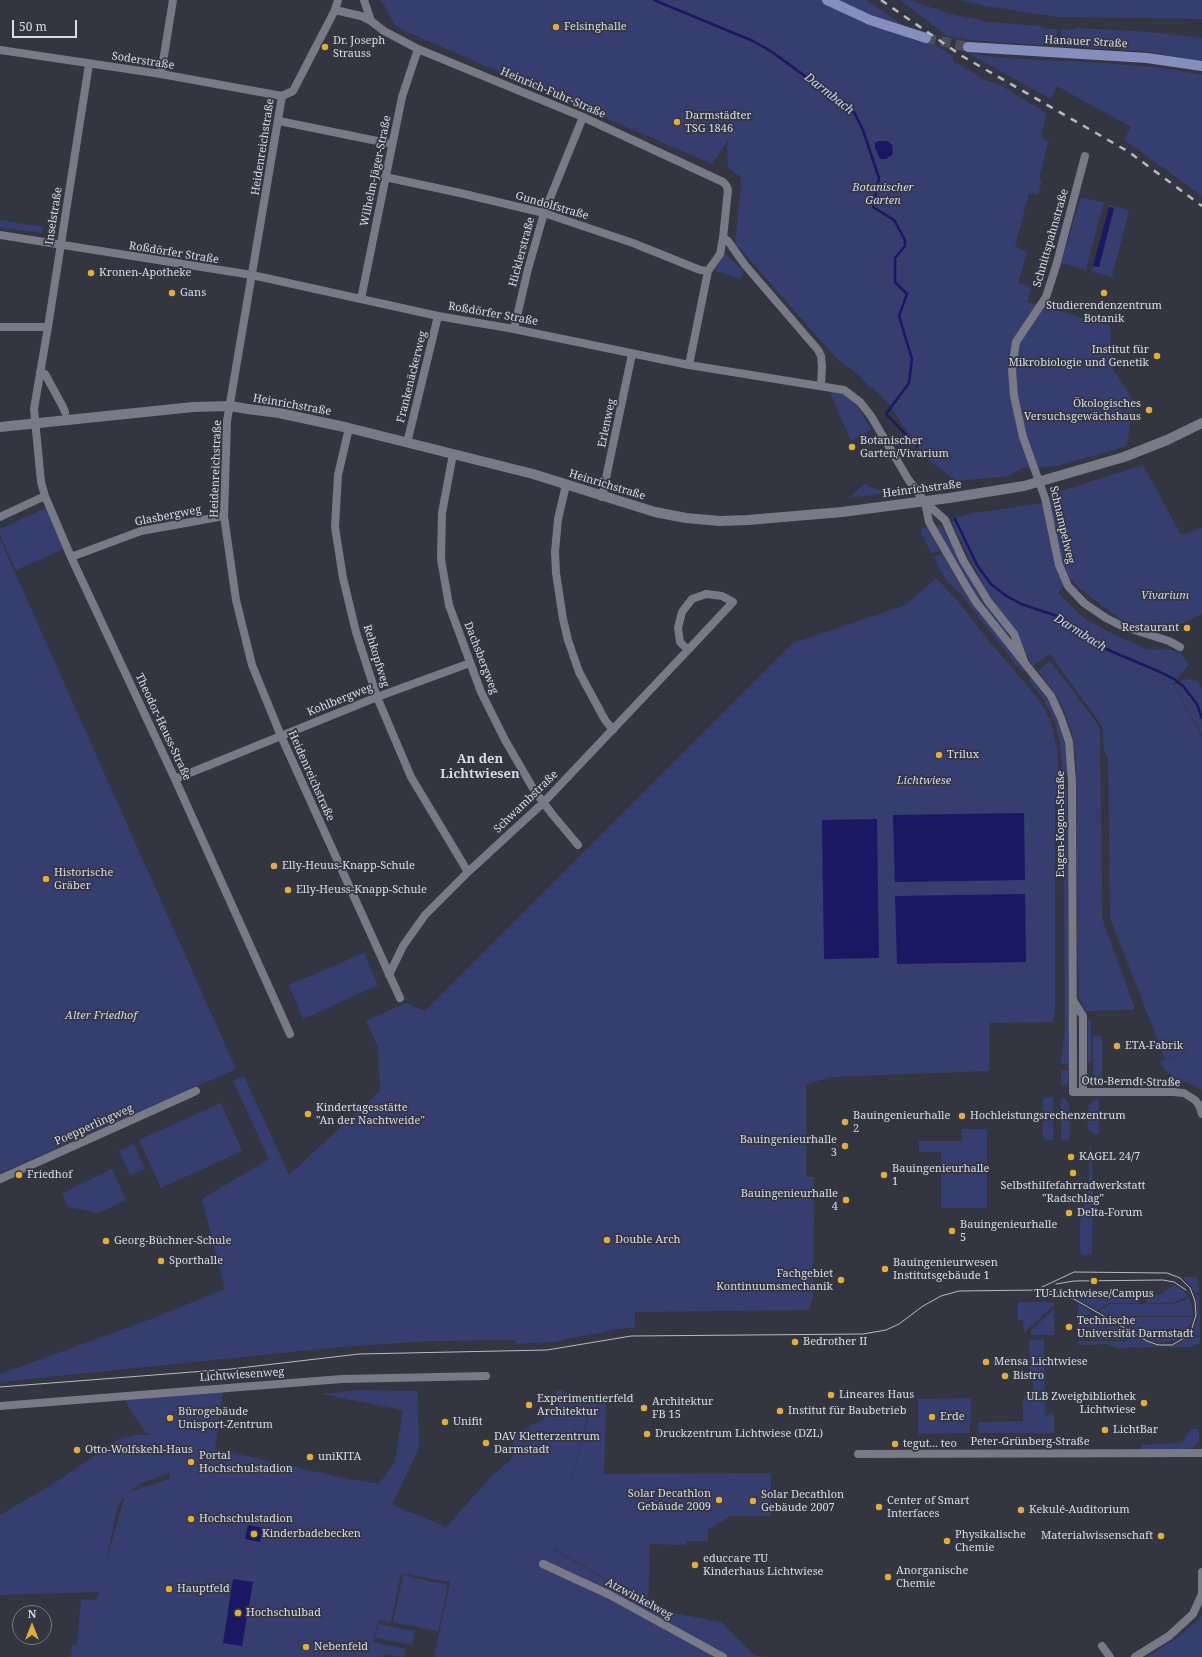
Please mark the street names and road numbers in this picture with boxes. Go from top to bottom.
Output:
street label: Hanauer Straße [1044,33,1128,51]
street label: Soderstraße [111,50,175,72]
street label: Heinrich-Fuhr-Straße [499,65,607,121]
street label: Heidenreichstraße [249,98,277,196]
street label: Wilhelm-Jäger-Straße [358,114,394,228]
street label: Inselstraße [43,186,65,246]
street label: Schnittspahnstraße [1031,187,1071,289]
street label: Gundolfstraße [514,189,590,223]
street label: Hicklerstraße [506,216,538,288]
street label: Roßdörfer Straße [128,239,220,267]
street label: Roßdörfer Straße [447,300,539,328]
street label: Frankenäckerweg [394,330,430,424]
street label: Heinrichstraße [252,392,332,418]
street label: Erlenweg [595,397,619,449]
street label: Heidenreichstraße [208,420,224,518]
street label: Heinrichstraße [567,467,647,503]
street label: Heinrichstraße [882,478,962,500]
street label: Schnampelweg [1047,485,1077,565]
street label: Glasbergweg [134,503,202,529]
street label: Dachsbergweg [461,620,501,696]
street label: Rehkopfweg [360,623,392,689]
street label: Theodor-Heuss-Straße [132,671,194,783]
street label: Kohlbergweg [305,681,375,719]
street label: Heidenreichstraße [285,729,337,823]
street label: Schwambstraße [491,768,561,836]
street label: Eugen-Kogon-Straße [1054,771,1068,877]
street label: Otto-Berndt-Straße [1081,1075,1181,1089]
street label: Poepperlingweg [53,1102,135,1148]
street label: Lichtwiesenweg [199,1365,285,1385]
street label: Peter-Grünberg-Straße [970,1435,1090,1449]
street label: Atzwinkelweg [603,1576,675,1622]

